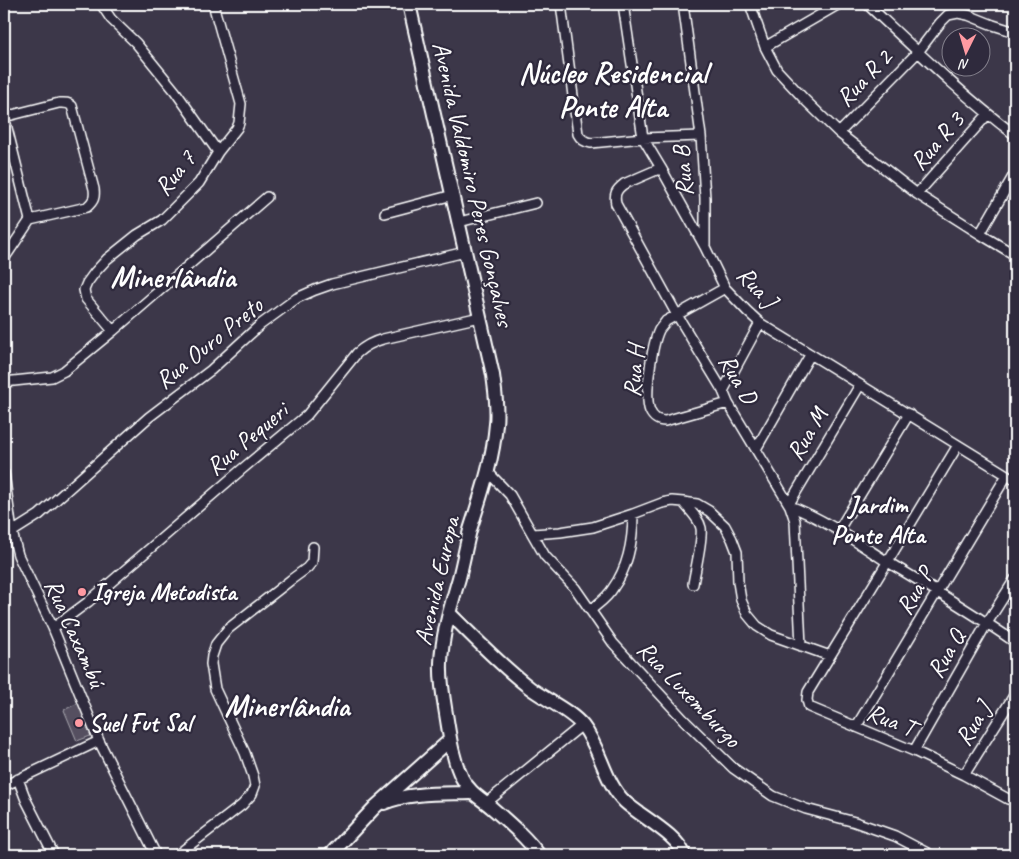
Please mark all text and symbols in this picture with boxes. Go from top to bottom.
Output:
north arrow [942,28,992,78]
street label: Avenida Valdomiro Peres Gonçalves [425,39,522,332]
street label: Rua R 2 [829,41,900,113]
district label: Núcleo Residencial Ponte Alta [519,54,713,126]
text: N [958,55,970,73]
street label: Rua R 3 [903,104,972,177]
street label: Rua 7 [147,142,204,202]
street label: Rua B [665,142,701,197]
district label: Minerlândia [110,258,238,296]
street label: Rua J [730,259,787,317]
street label: Rua Ouro Preto [149,289,270,396]
street label: Rua H [616,340,653,398]
street label: Rua D [711,348,766,411]
street label: Rua Pequeri [199,393,297,483]
street label: Rua M [779,400,836,466]
district label: Jardim Ponte Alta [831,488,927,551]
street label: Avenida Europa [407,511,468,648]
street label: Rua P [888,559,943,621]
street label: Rua Caxambú [37,574,114,694]
place label: Igreja Metodista [92,576,239,608]
marker: Igreja Metodista [76,586,88,598]
street label: Rua Q [920,622,974,684]
street label: Rua Luxemburgo [630,634,749,755]
district label: Minerlândia [224,687,352,725]
street label: Rua J [947,693,1000,752]
street label: Rua T [862,696,926,747]
place label: Suel Fut Sal [89,707,196,739]
marker: Suel Fut Sal [73,717,85,729]

